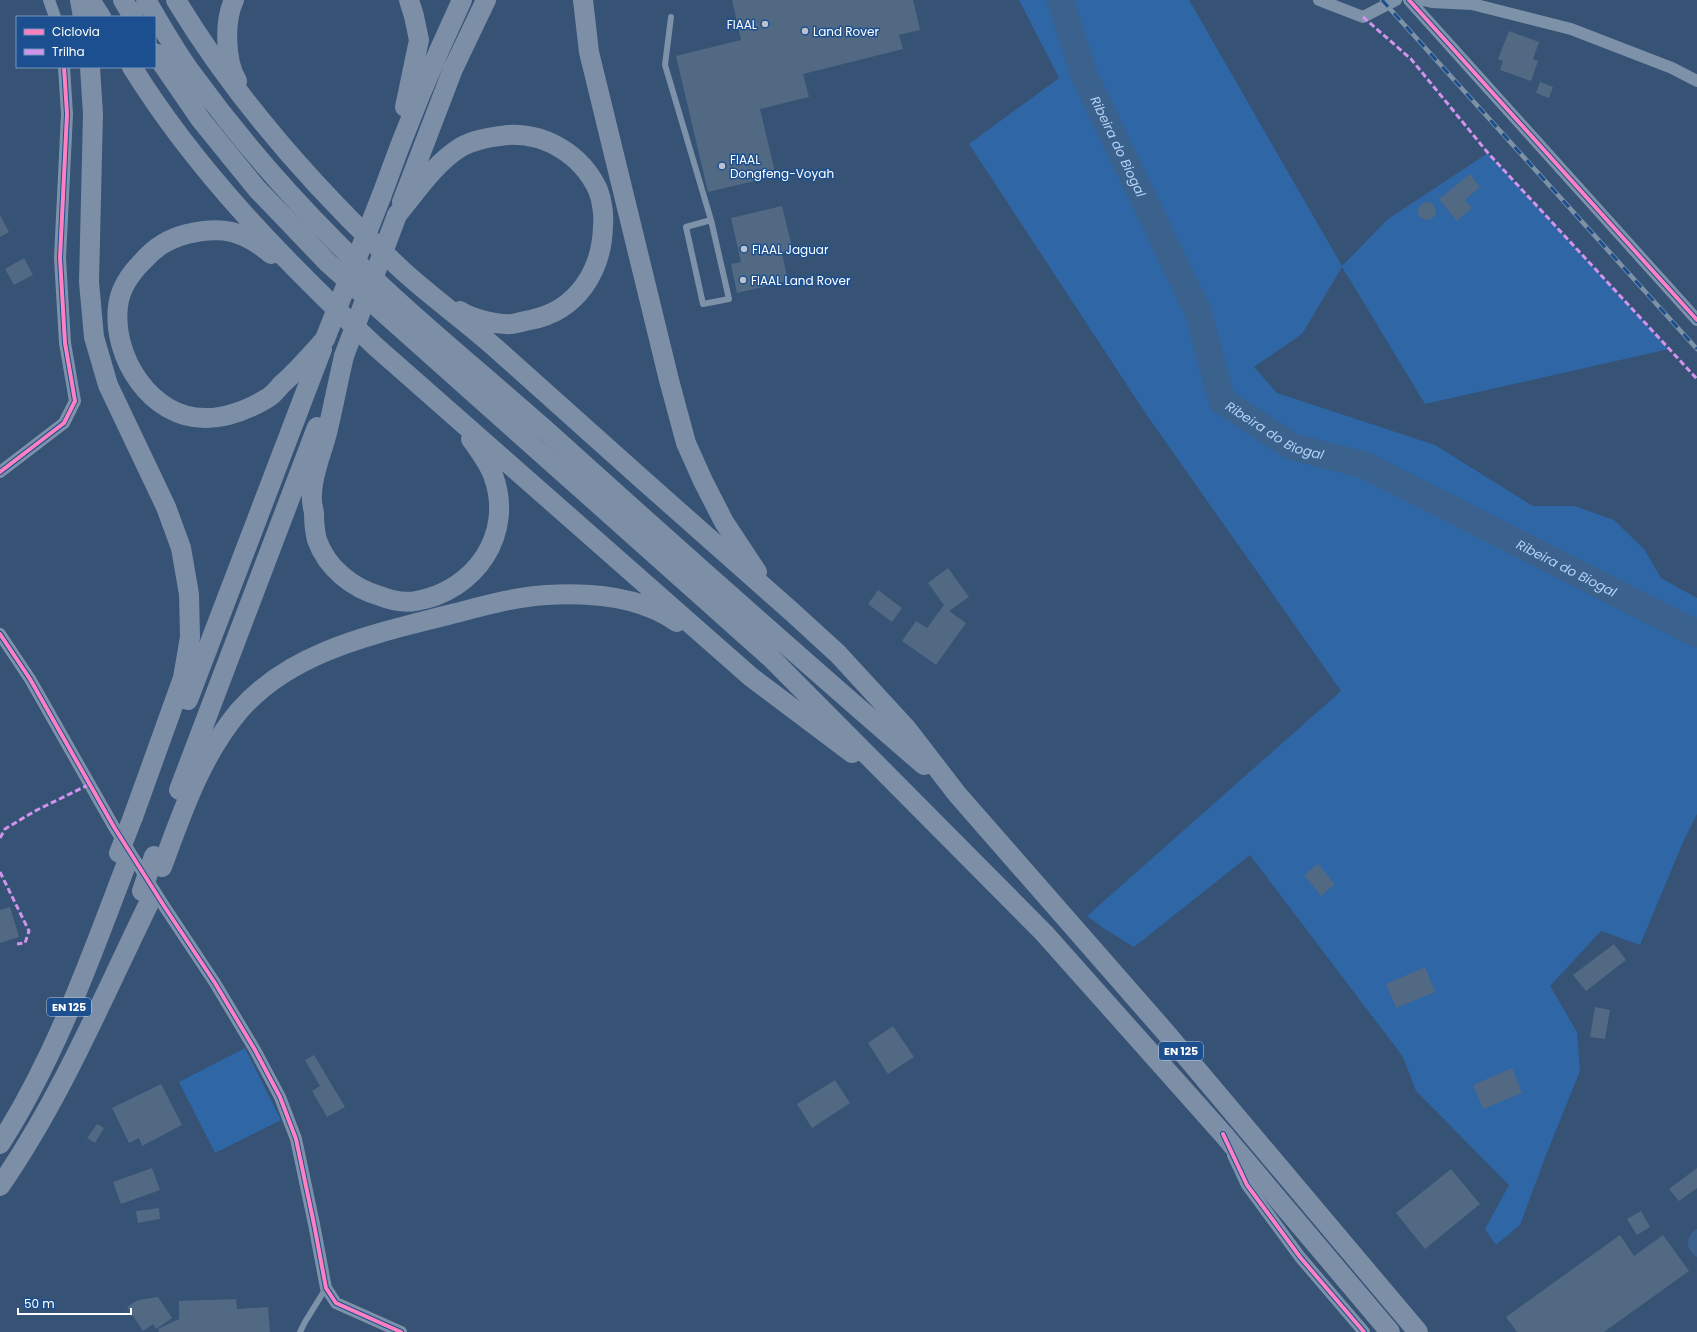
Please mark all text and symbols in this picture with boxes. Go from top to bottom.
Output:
legend [16,16,156,68]
place label: FIAAL [727,16,757,33]
marker: FIAAL [760,19,770,29]
text: Ciclovia [52,23,100,40]
place label: Land Rover [813,23,879,40]
marker: Land Rover [800,26,810,36]
text: Trilha [52,43,85,60]
water label: Ribeira do Biogal [1086,93,1151,201]
place label: FIAAL Dongfeng-Voyah [730,151,834,182]
marker: FIAAL Dongfeng-Voyah [717,161,727,171]
place label: FIAAL Jaguar [752,241,829,258]
marker: FIAAL Jaguar [739,244,749,254]
place label: FIAAL Land Rover [751,272,851,289]
marker: FIAAL Land Rover [738,275,748,285]
water label: Ribeira do Biogal [1222,396,1327,464]
water label: Ribeira do Biogal [1513,534,1621,602]
road number: EN 125 [47,998,91,1016]
road number: EN 125 [1159,1042,1203,1060]
scale bar [18,1290,131,1316]
text: 50 m [24,1295,55,1312]

